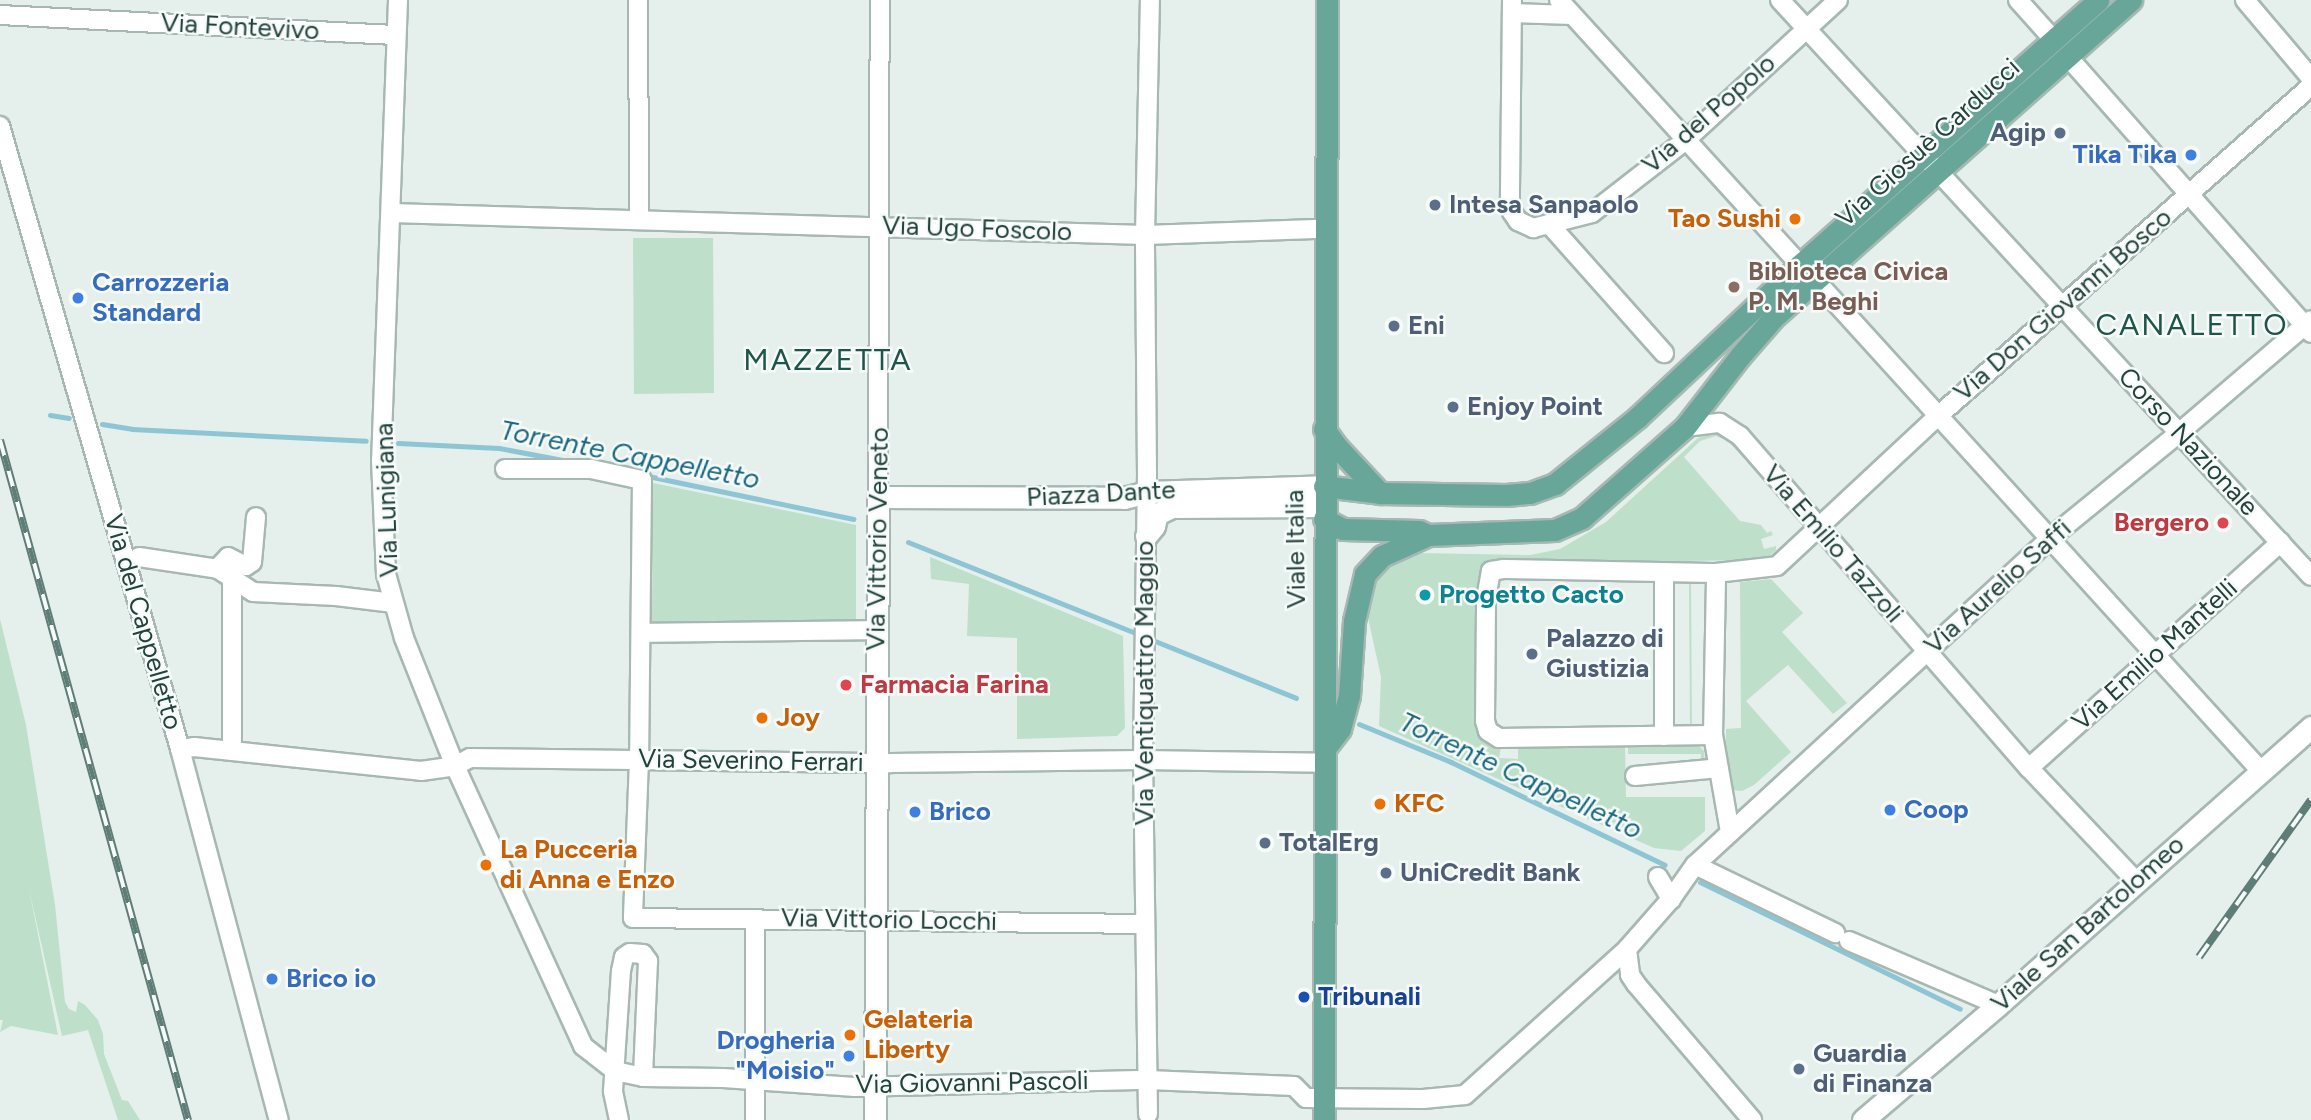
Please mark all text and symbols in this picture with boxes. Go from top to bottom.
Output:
street label: Via Fontevivo [160,7,320,47]
street label: Via del Popolo [1636,48,1782,180]
street label: Via Giosuè Carducci [1830,52,2026,234]
place label: Agip [1990,117,2046,149]
marker: Agip [2052,125,2068,141]
place label: Tika Tika [2072,139,2177,171]
marker: Tika Tika [2183,147,2199,163]
place label: Intesa Sanpaolo [1449,189,1639,221]
marker: Intesa Sanpaolo [1427,197,1443,213]
street label: Via Don Giovanni Bosco [1948,202,2178,408]
place label: Tao Sushi [1668,203,1781,235]
street label: Via Ugo Foscolo [882,210,1072,248]
marker: Tao Sushi [1787,211,1803,227]
place label: Biblioteca Civica P. M. Beghi [1748,256,1948,318]
place label: Carrozzeria Standard [92,267,229,328]
marker: Biblioteca Civica P. M. Beghi [1726,279,1742,295]
marker: Carrozzeria Standard [70,290,86,306]
district label: CANALETTO [2097,307,2287,343]
place label: Eni [1408,310,1445,342]
marker: Eni [1386,318,1402,334]
district label: MAZZETTA [744,342,912,378]
street label: Corso Nazionale [2111,361,2265,523]
place label: Enjoy Point [1467,391,1603,423]
marker: Enjoy Point [1445,399,1461,415]
water label: Torrente Cappelletto [497,412,763,496]
street label: Via Lunigiana [369,422,405,578]
street label: Via Vittorio Veneto [860,427,896,651]
street label: Via Emilio Tazzoli [1756,459,1910,629]
street label: Piazza Dante [1026,475,1176,513]
street label: Viale Italia [1279,489,1313,609]
place label: Bergero [2114,507,2209,539]
street label: Via del Cappelletto [97,511,189,733]
street label: Via Aurelio Saffi [1918,513,2078,661]
marker: Bergero [2215,515,2231,531]
street label: Via Ventiquattro Maggio [1129,541,1161,825]
street label: Via Emilio Mantelli [2066,573,2244,737]
place label: Progetto Cacto [1439,579,1624,611]
marker: Progetto Cacto [1417,587,1433,603]
place label: Palazzo di Giustizia [1546,623,1664,684]
marker: Palazzo di Giustizia [1524,646,1540,662]
place label: Farmacia Farina [860,669,1049,701]
marker: Farmacia Farina [838,677,854,693]
place label: Joy [776,702,820,734]
water label: Torrente Cappelletto [1394,704,1648,846]
marker: Joy [754,710,770,726]
street label: Via Severino Ferrari [638,743,864,779]
place label: KFC [1394,788,1445,820]
place label: Coop [1904,794,1969,826]
place label: Brico [929,796,991,828]
marker: KFC [1372,796,1388,812]
marker: Coop [1882,802,1898,818]
marker: Brico [907,804,923,820]
place label: TotalErg [1279,827,1379,859]
street label: Viale San Bartolomeo [1985,829,2191,1019]
place label: La Pucceria di Anna e Enzo [500,834,675,896]
marker: TotalErg [1257,835,1273,851]
marker: La Pucceria di Anna e Enzo [478,857,494,873]
place label: UniCredit Bank [1400,857,1580,889]
marker: UniCredit Bank [1378,865,1394,881]
street label: Via Vittorio Locchi [781,903,997,937]
place label: Brico io [286,963,376,995]
marker: Brico io [264,971,280,987]
place label: Tribunali [1318,981,1421,1013]
marker: Tribunali [1296,989,1312,1005]
place label: Gelateria Liberty [864,1004,973,1066]
place label: Drogheria "Moisio" [716,1025,835,1086]
marker: Gelateria Liberty [842,1027,858,1043]
place label: Guardia di Finanza [1813,1038,1932,1100]
marker: Drogheria "Moisio" [841,1048,857,1064]
marker: Guardia di Finanza [1791,1061,1807,1077]
street label: Via Giovanni Pascoli [855,1065,1089,1101]

